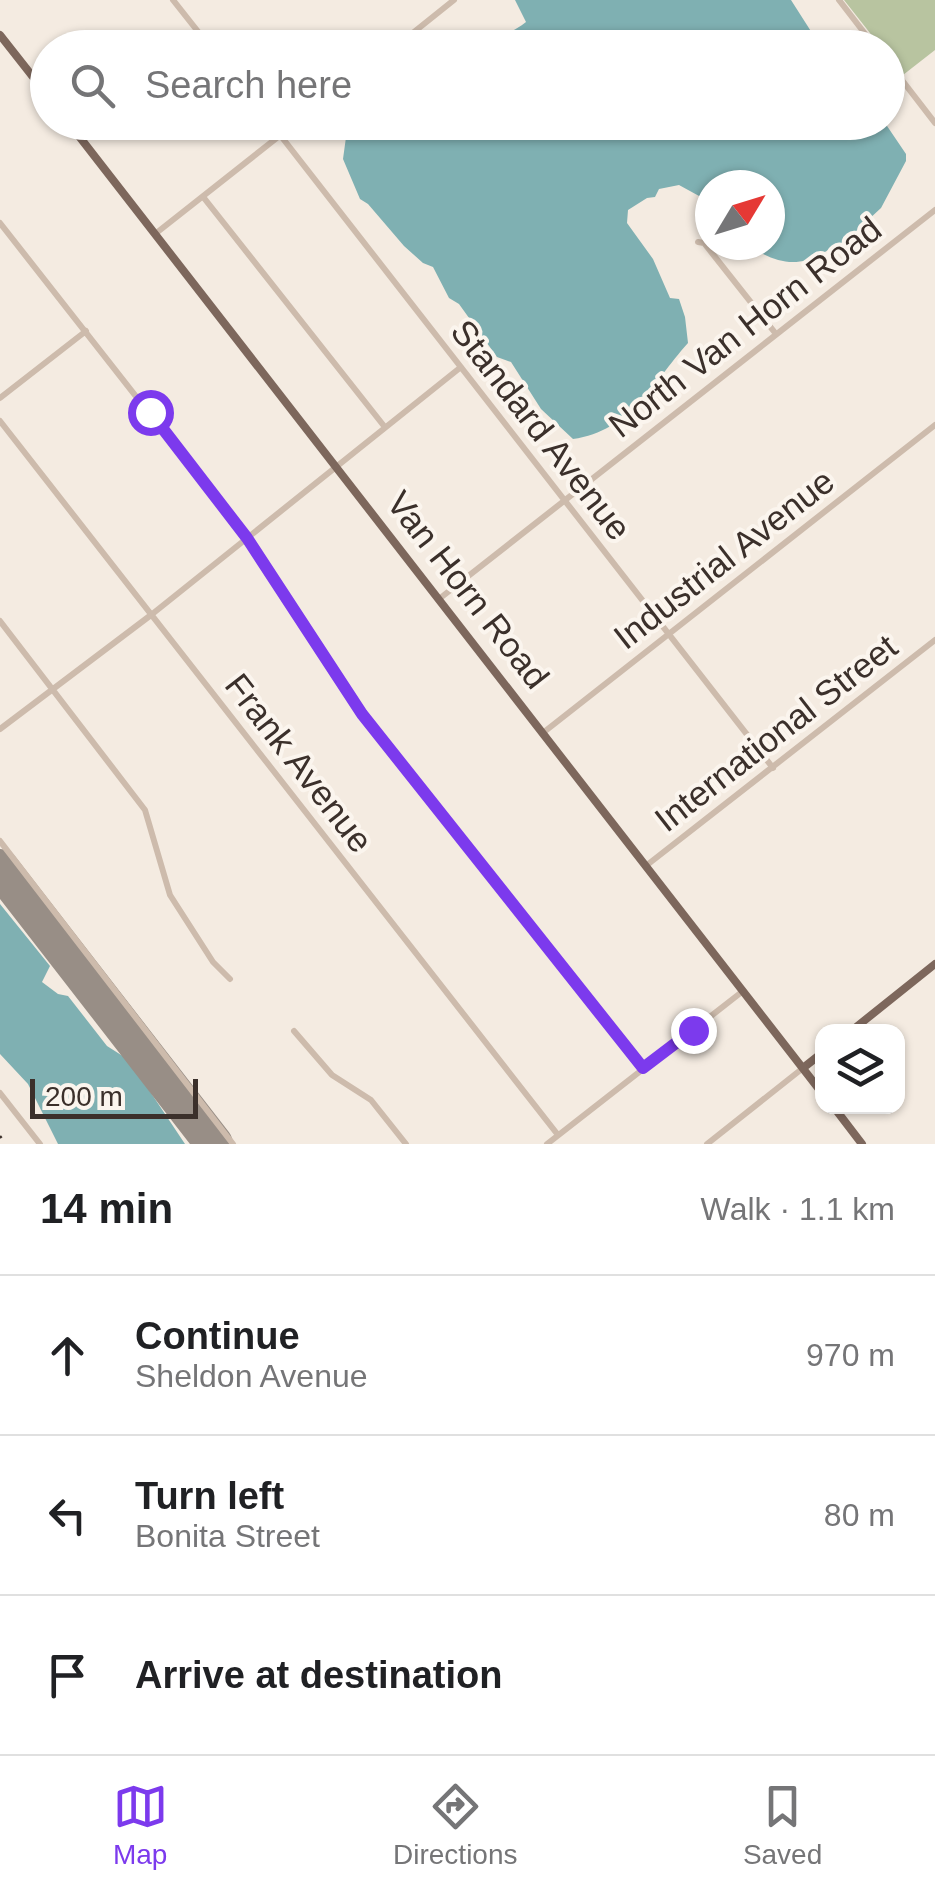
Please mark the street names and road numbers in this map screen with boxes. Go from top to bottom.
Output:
street label: North Van Horn Road [601,208,888,445]
street label: Standard Avenue [444,312,639,547]
street label: Industrial Avenue [606,461,841,656]
street label: Van Horn Road [380,484,557,696]
street label: International Street [647,626,904,839]
street label: Frank Avenue [218,666,381,860]

